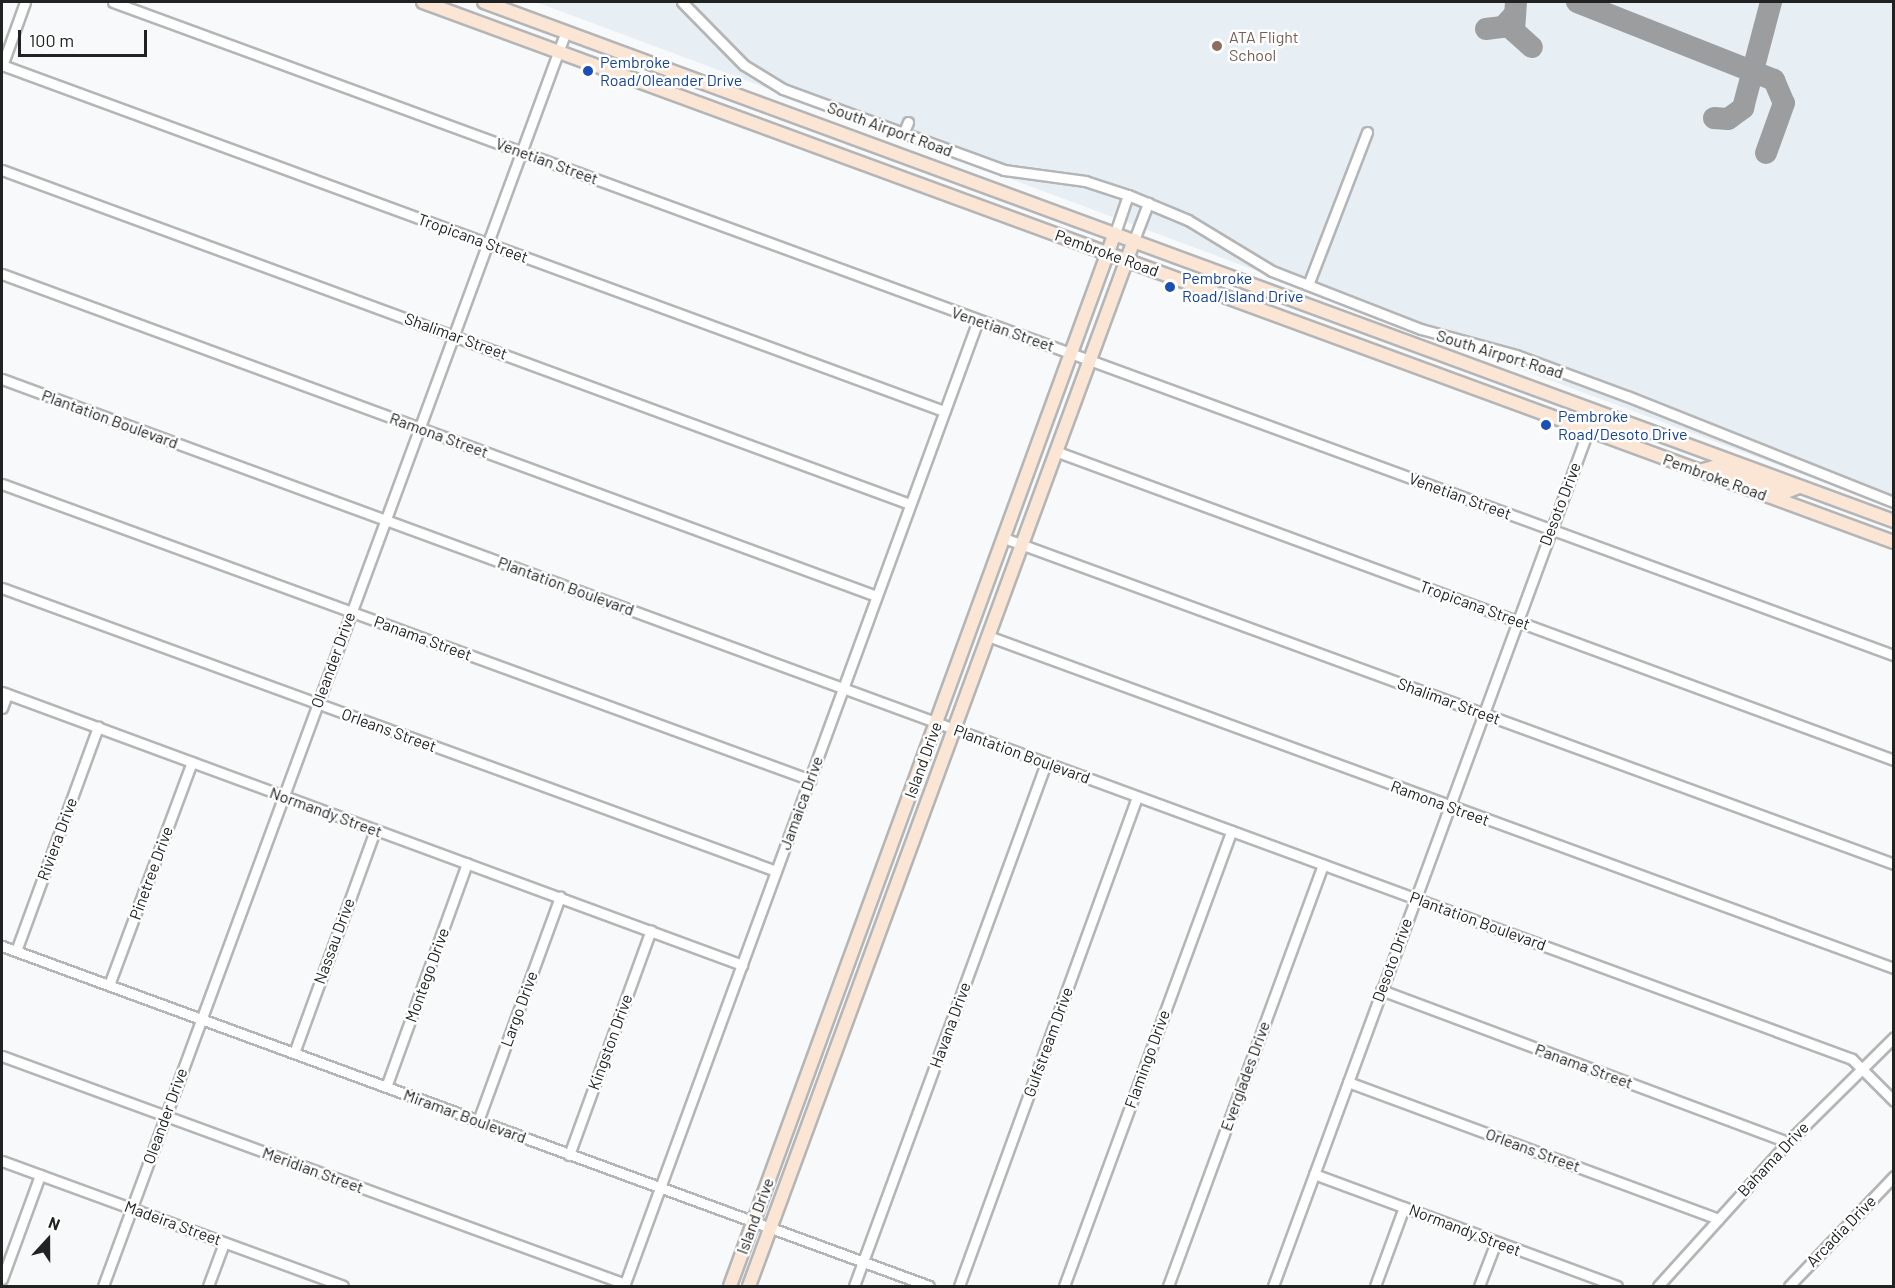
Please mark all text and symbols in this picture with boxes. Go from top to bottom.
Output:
scale bar [21,18,150,56]
place label: ATA Flight School [1229,27,1299,65]
text: 100 m [29,29,74,51]
marker: ATA Flight School [1210,39,1224,53]
place label: Pembroke Road/Oleander Drive [600,52,742,90]
marker: Pembroke Road/Oleander Drive [581,64,595,78]
street label: South Airport Road [825,97,955,161]
street label: Venetian Street [493,134,601,188]
street label: Tropicana Street [415,209,531,267]
street label: Pembroke Road [1053,225,1161,281]
place label: Pembroke Road/Island Drive [1182,268,1304,306]
marker: Pembroke Road/Island Drive [1163,280,1177,294]
street label: Venetian Street [949,302,1057,356]
street label: Shalimar Street [402,309,510,363]
street label: South Airport Road [1434,326,1566,382]
street label: Plantation Boulevard [39,385,181,453]
place label: Pembroke Road/Desoto Drive [1558,406,1688,444]
street label: Ramona Street [387,408,491,462]
marker: Pembroke Road/Desoto Drive [1539,418,1553,432]
street label: Pembroke Road [1661,449,1769,505]
street label: Desoto Drive [1535,460,1585,548]
street label: Venetian Street [1406,469,1514,523]
street label: Plantation Boulevard [495,552,637,620]
street label: Tropicana Street [1417,576,1533,634]
street label: Oleander Drive [307,609,359,711]
street label: Panama Street [371,611,475,665]
street label: Shalimar Street [1395,674,1503,728]
street label: Orleans Street [339,704,439,756]
street label: Island Drive [900,719,946,801]
street label: Plantation Boulevard [951,720,1093,788]
street label: Jamaica Drive [775,754,827,852]
street label: Ramona Street [1388,776,1492,830]
street label: Normandy Street [267,783,385,841]
street label: Riviera Drive [33,795,81,883]
street label: Pinetree Drive [125,824,177,922]
street label: Plantation Boulevard [1407,887,1549,955]
street label: Nassau Drive [310,896,358,986]
street label: Desoto Drive [1368,915,1416,1005]
street label: Montego Drive [401,925,453,1025]
street label: Largo Drive [496,969,542,1049]
street label: Havana Drive [926,980,974,1070]
street label: Gulfstream Drive [1019,984,1077,1100]
street label: Kingston Drive [584,992,636,1092]
street label: Flamingo Drive [1120,1007,1174,1111]
street label: Everglades Drive [1216,1019,1274,1133]
street label: Panama Street [1532,1039,1636,1093]
street label: Oleander Drive [139,1065,191,1167]
street label: Miramar Boulevard [401,1085,529,1147]
street label: Bahama Drive [1734,1118,1812,1200]
street label: Orleans Street [1483,1124,1583,1176]
street label: Meridian Street [260,1143,366,1197]
street label: Island Drive [732,1175,778,1257]
street label: Arcadia Drive [1802,1191,1880,1271]
street label: Madeira Street [122,1197,224,1249]
street label: Normandy Street [1406,1200,1524,1260]
north arrow [18,1210,78,1270]
text: N [46,1212,63,1234]

